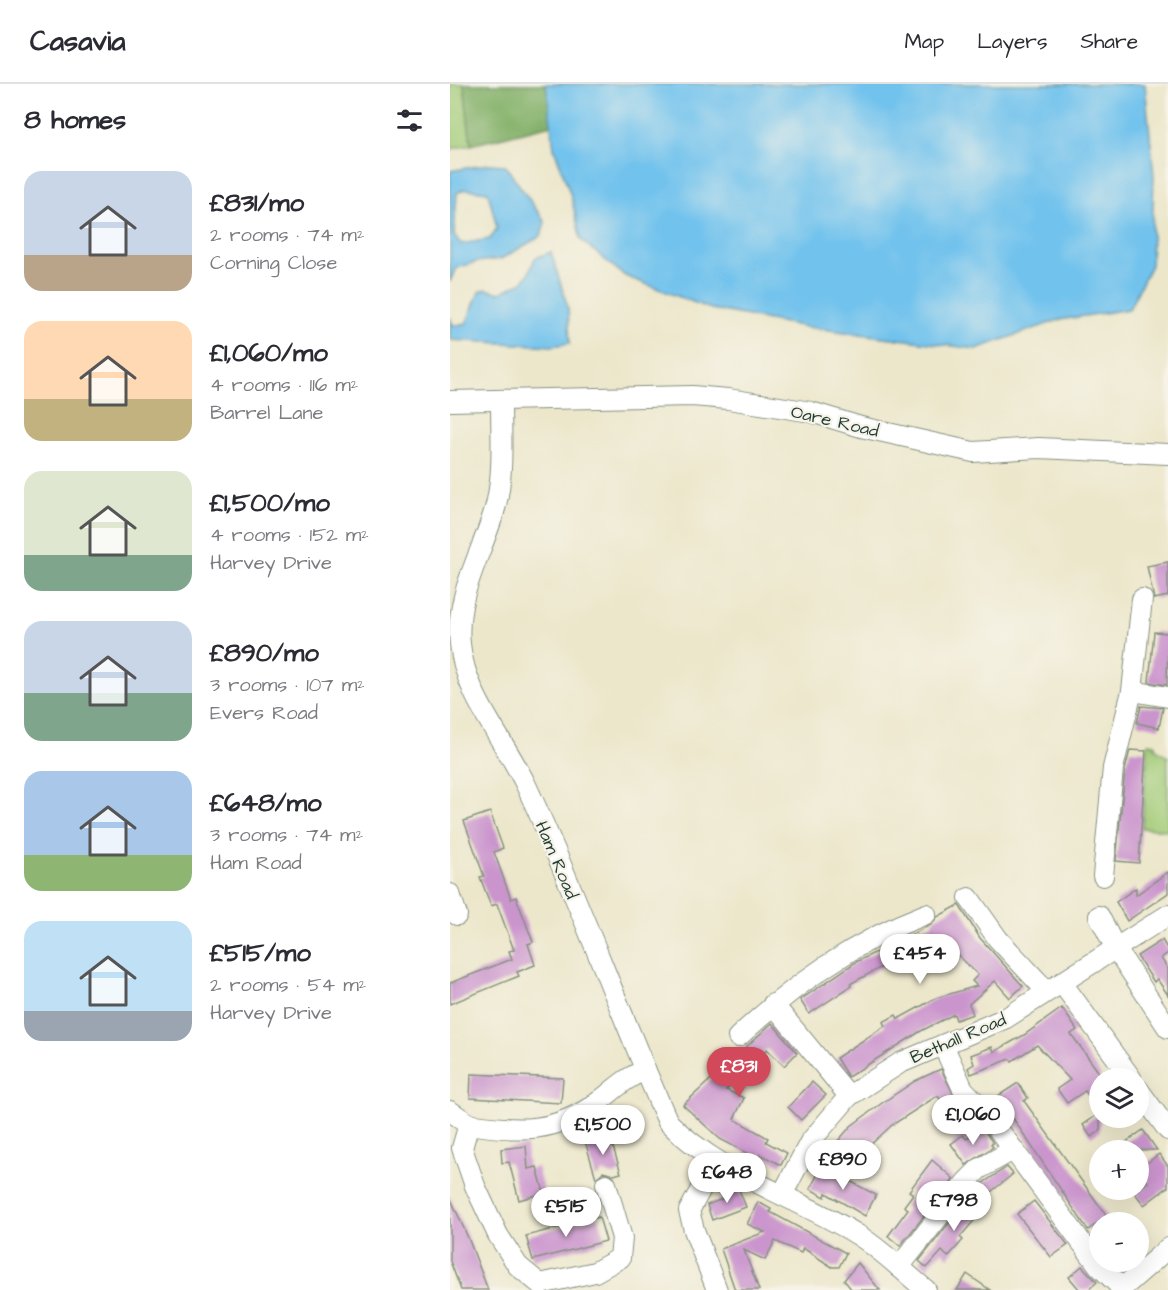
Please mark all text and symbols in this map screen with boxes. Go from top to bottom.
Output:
text: Casavia [30,22,125,61]
text: Map [904,27,944,56]
text: Layers [977,27,1047,56]
text: Share [1080,27,1138,56]
text: 8 homes [24,102,126,138]
icon: filters [393,104,426,137]
text: £831/mo [210,185,304,221]
icon: home [72,195,144,267]
text: 2 rooms · 74 m² [210,221,364,249]
text: Corning Close [210,249,337,277]
text: £1,060/mo [210,335,328,371]
icon: home [72,345,144,417]
text: 4 rooms · 116 m² [210,371,358,399]
text: Barrel Lane [210,399,323,427]
street label: Oare Road [789,399,881,444]
text: £1,500/mo [210,485,330,521]
icon: home [72,495,144,567]
text: 4 rooms · 152 m² [210,521,369,549]
text: Harvey Drive [210,549,332,577]
text: £890/mo [210,635,319,671]
icon: home [72,645,144,717]
text: 3 rooms · 107 m² [210,671,365,699]
text: Evers Road [210,699,318,727]
text: £648/mo [210,785,322,821]
icon: home [72,795,144,867]
street label: Ham Road [529,817,584,903]
text: 3 rooms · 74 m² [210,821,363,849]
text: Ham Road [210,849,302,877]
pin: £454 [884,934,956,985]
text: £515/mo [210,935,311,971]
text: £454 [894,939,946,967]
icon: home [72,945,144,1017]
text: 2 rooms · 54 m² [210,971,366,999]
text: Harvey Drive [210,999,332,1027]
street label: Bethall Road [906,1007,1010,1070]
pin: £831 [703,1047,775,1098]
text: £831 [721,1052,757,1080]
map controls [1089,1068,1149,1272]
button: layers [1089,1068,1149,1128]
pin: £1,060 [924,1095,1022,1146]
text: £1,060 [946,1100,1000,1128]
pin: £1,500 [554,1105,652,1156]
text: £1,500 [575,1110,631,1138]
pin: £890 [807,1140,879,1191]
button: + [1089,1140,1149,1200]
text: £890 [819,1145,867,1173]
pin: £648 [691,1153,763,1204]
text: £648 [702,1158,752,1186]
pin: £798 [918,1181,990,1232]
text: £798 [930,1186,978,1214]
pin: £515 [530,1187,602,1238]
text: £515 [545,1192,587,1220]
button: − [1089,1212,1149,1272]

